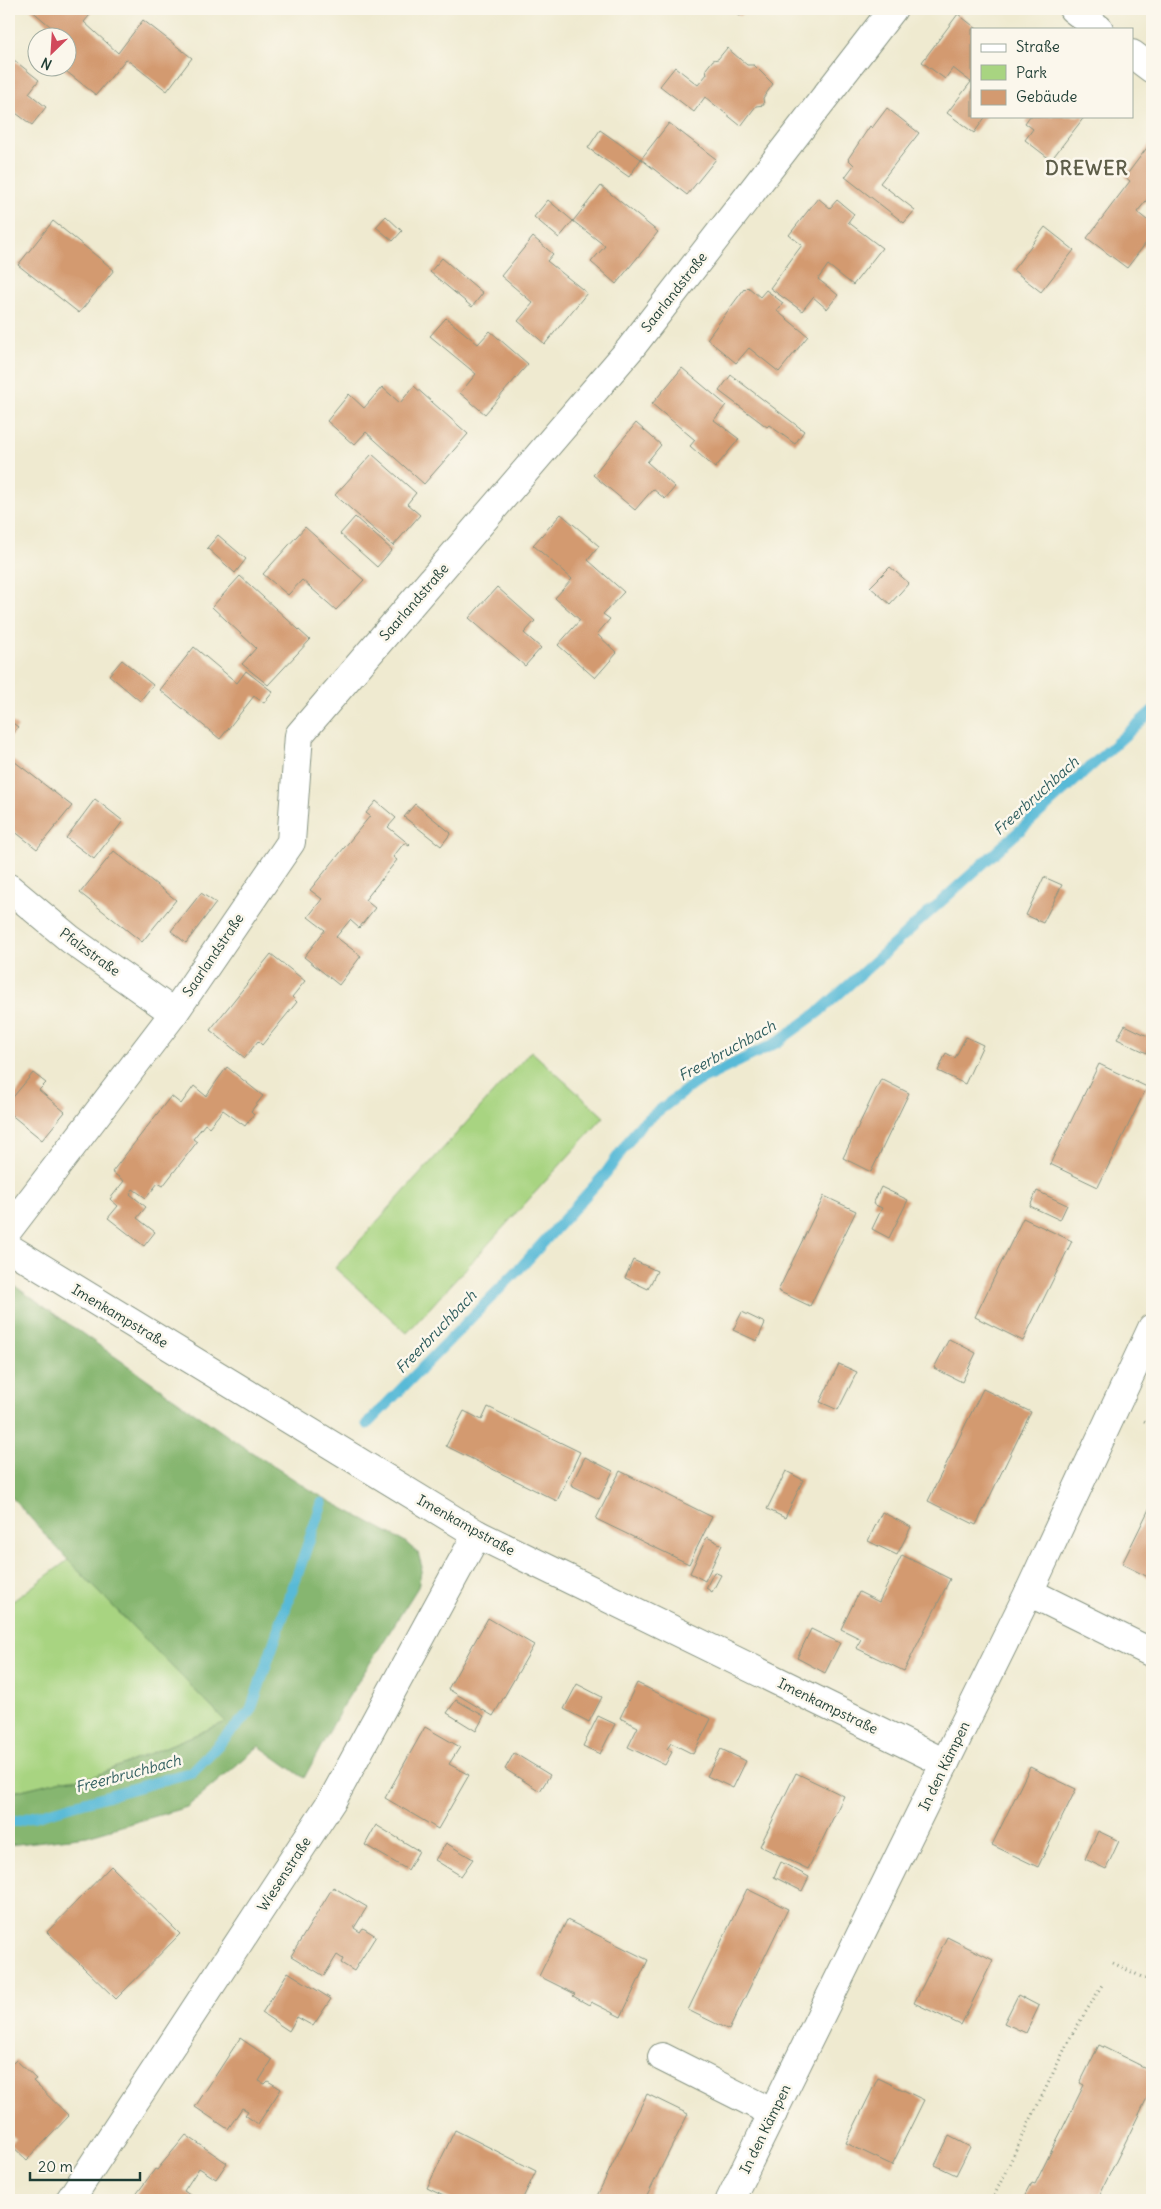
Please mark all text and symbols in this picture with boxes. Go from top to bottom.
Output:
north arrow [28,28,78,78]
legend [971,28,1134,118]
text: Straße [1016,37,1060,56]
text: N [38,54,55,74]
text: Park [1016,63,1047,82]
text: Gebäude [1016,87,1077,106]
district label: DREWER [1045,156,1129,180]
street label: Saarlandstraße [637,248,711,336]
street label: Saarlandstraße [375,560,453,644]
water label: Freerbruchbach [989,752,1082,839]
street label: Saarlandstraße [179,910,247,1000]
street label: Pfalzstraße [56,924,124,980]
water label: Freerbruchbach [675,1016,779,1085]
street label: Imenkampstraße [69,1280,171,1352]
water label: Freerbruchbach [391,1286,480,1377]
street label: Imenkampstraße [414,1491,518,1559]
street label: Imenkampstraße [775,1674,881,1738]
street label: In den Kämpen [915,1718,973,1814]
water label: Freerbruchbach [73,1750,183,1797]
street label: Wiesenstraße [253,1833,315,1915]
street label: In den Kämpen [736,2081,794,2177]
scale bar [30,2149,140,2181]
text: 20 m [38,2157,73,2176]

